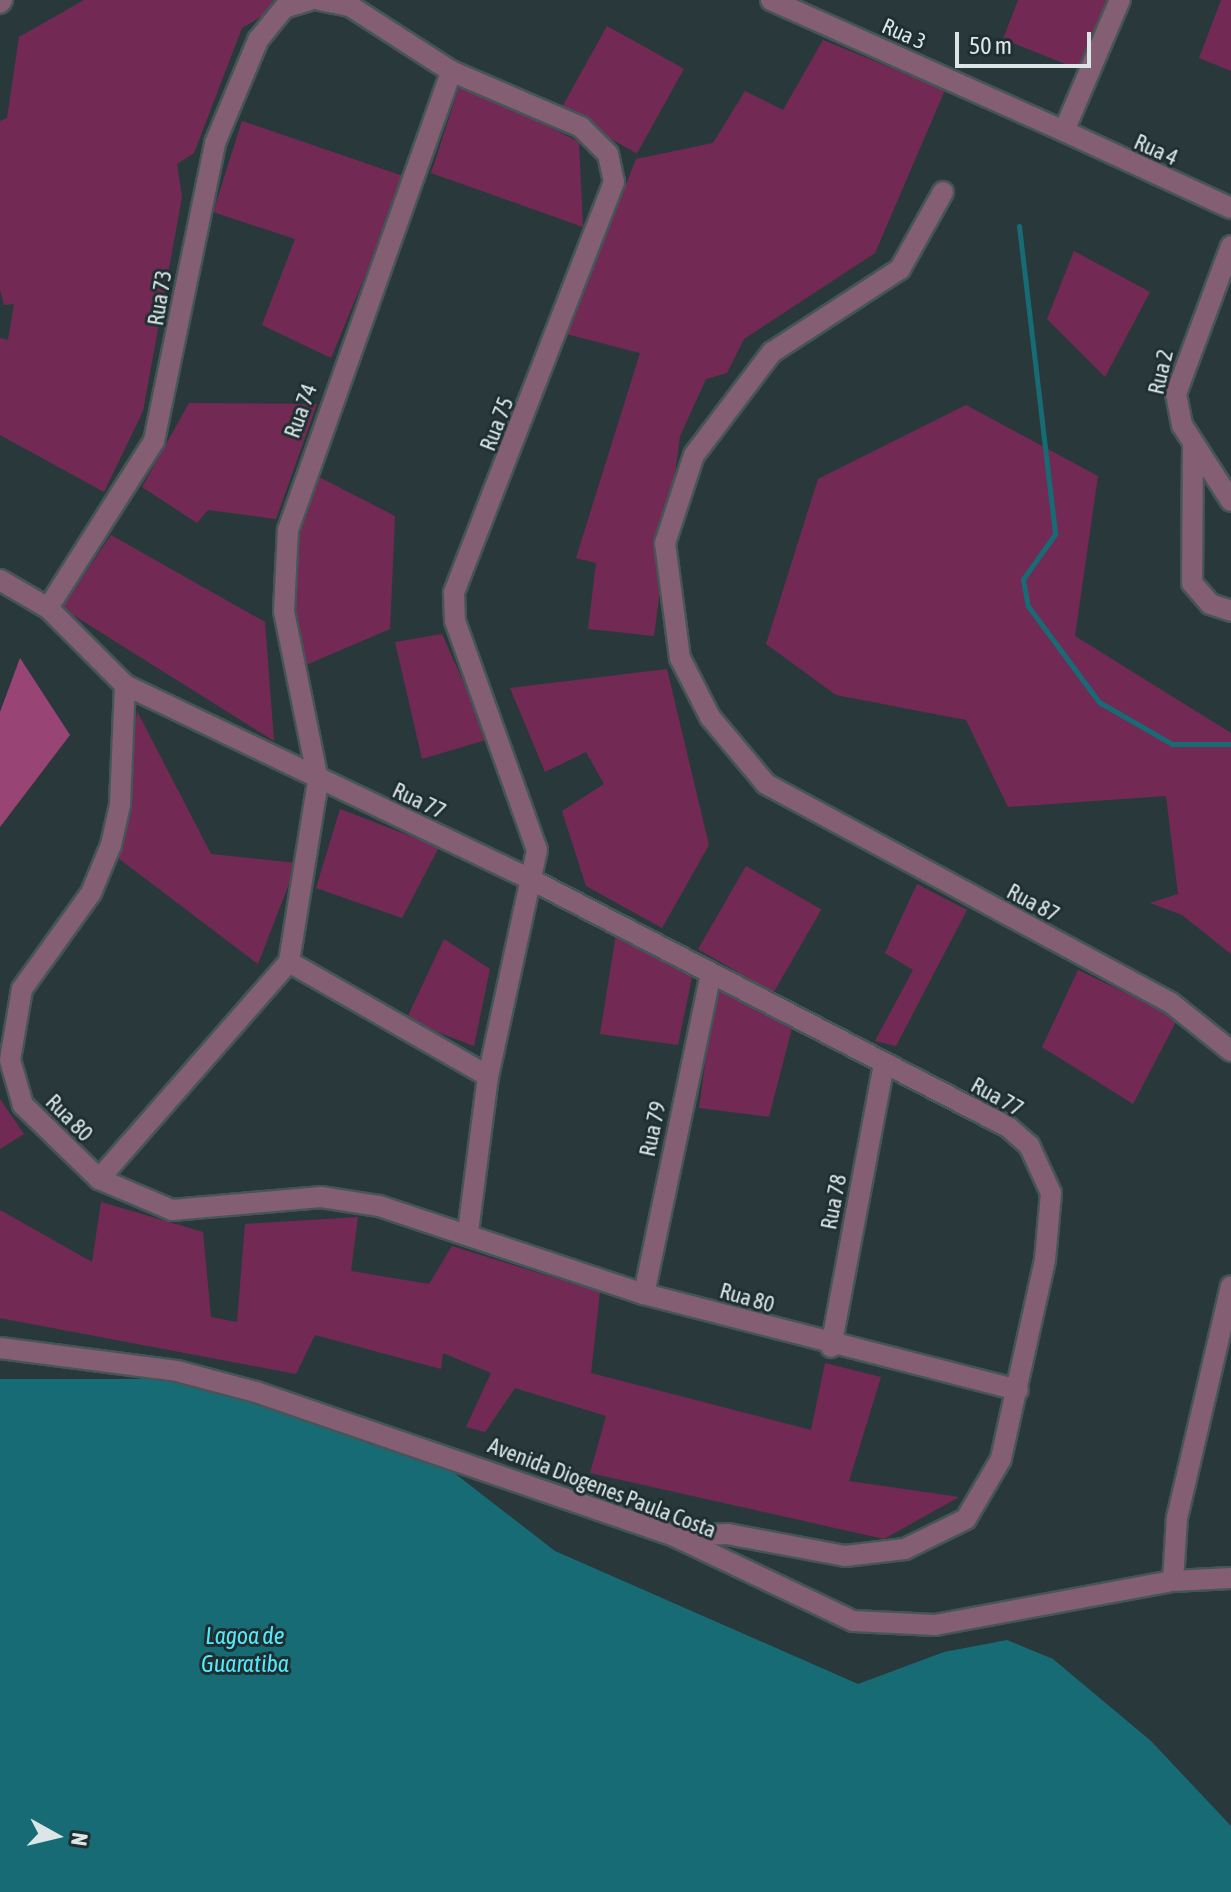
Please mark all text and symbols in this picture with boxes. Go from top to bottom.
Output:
street label: Rua 3 [878,13,930,55]
scale bar [959,16,1095,66]
text: 50 m [969,32,1012,59]
street label: Rua 4 [1130,129,1182,171]
street label: Rua 73 [143,269,177,327]
street label: Rua 2 [1143,347,1179,397]
street label: Rua 74 [279,380,323,442]
street label: Rua 75 [475,393,519,455]
street label: Rua 77 [388,777,450,825]
street label: Rua 87 [1002,878,1064,928]
street label: Rua 77 [966,1072,1028,1122]
street label: Rua 80 [40,1089,98,1147]
street label: Rua 79 [634,1099,672,1159]
street label: Rua 78 [816,1172,852,1232]
street label: Rua 80 [717,1278,777,1318]
street label: Avenida Diogenes Paula Costa [484,1432,720,1544]
water label: Lagoa de Guaratiba [201,1622,289,1678]
north arrow [16,1796,96,1876]
text: N [66,1831,94,1848]

